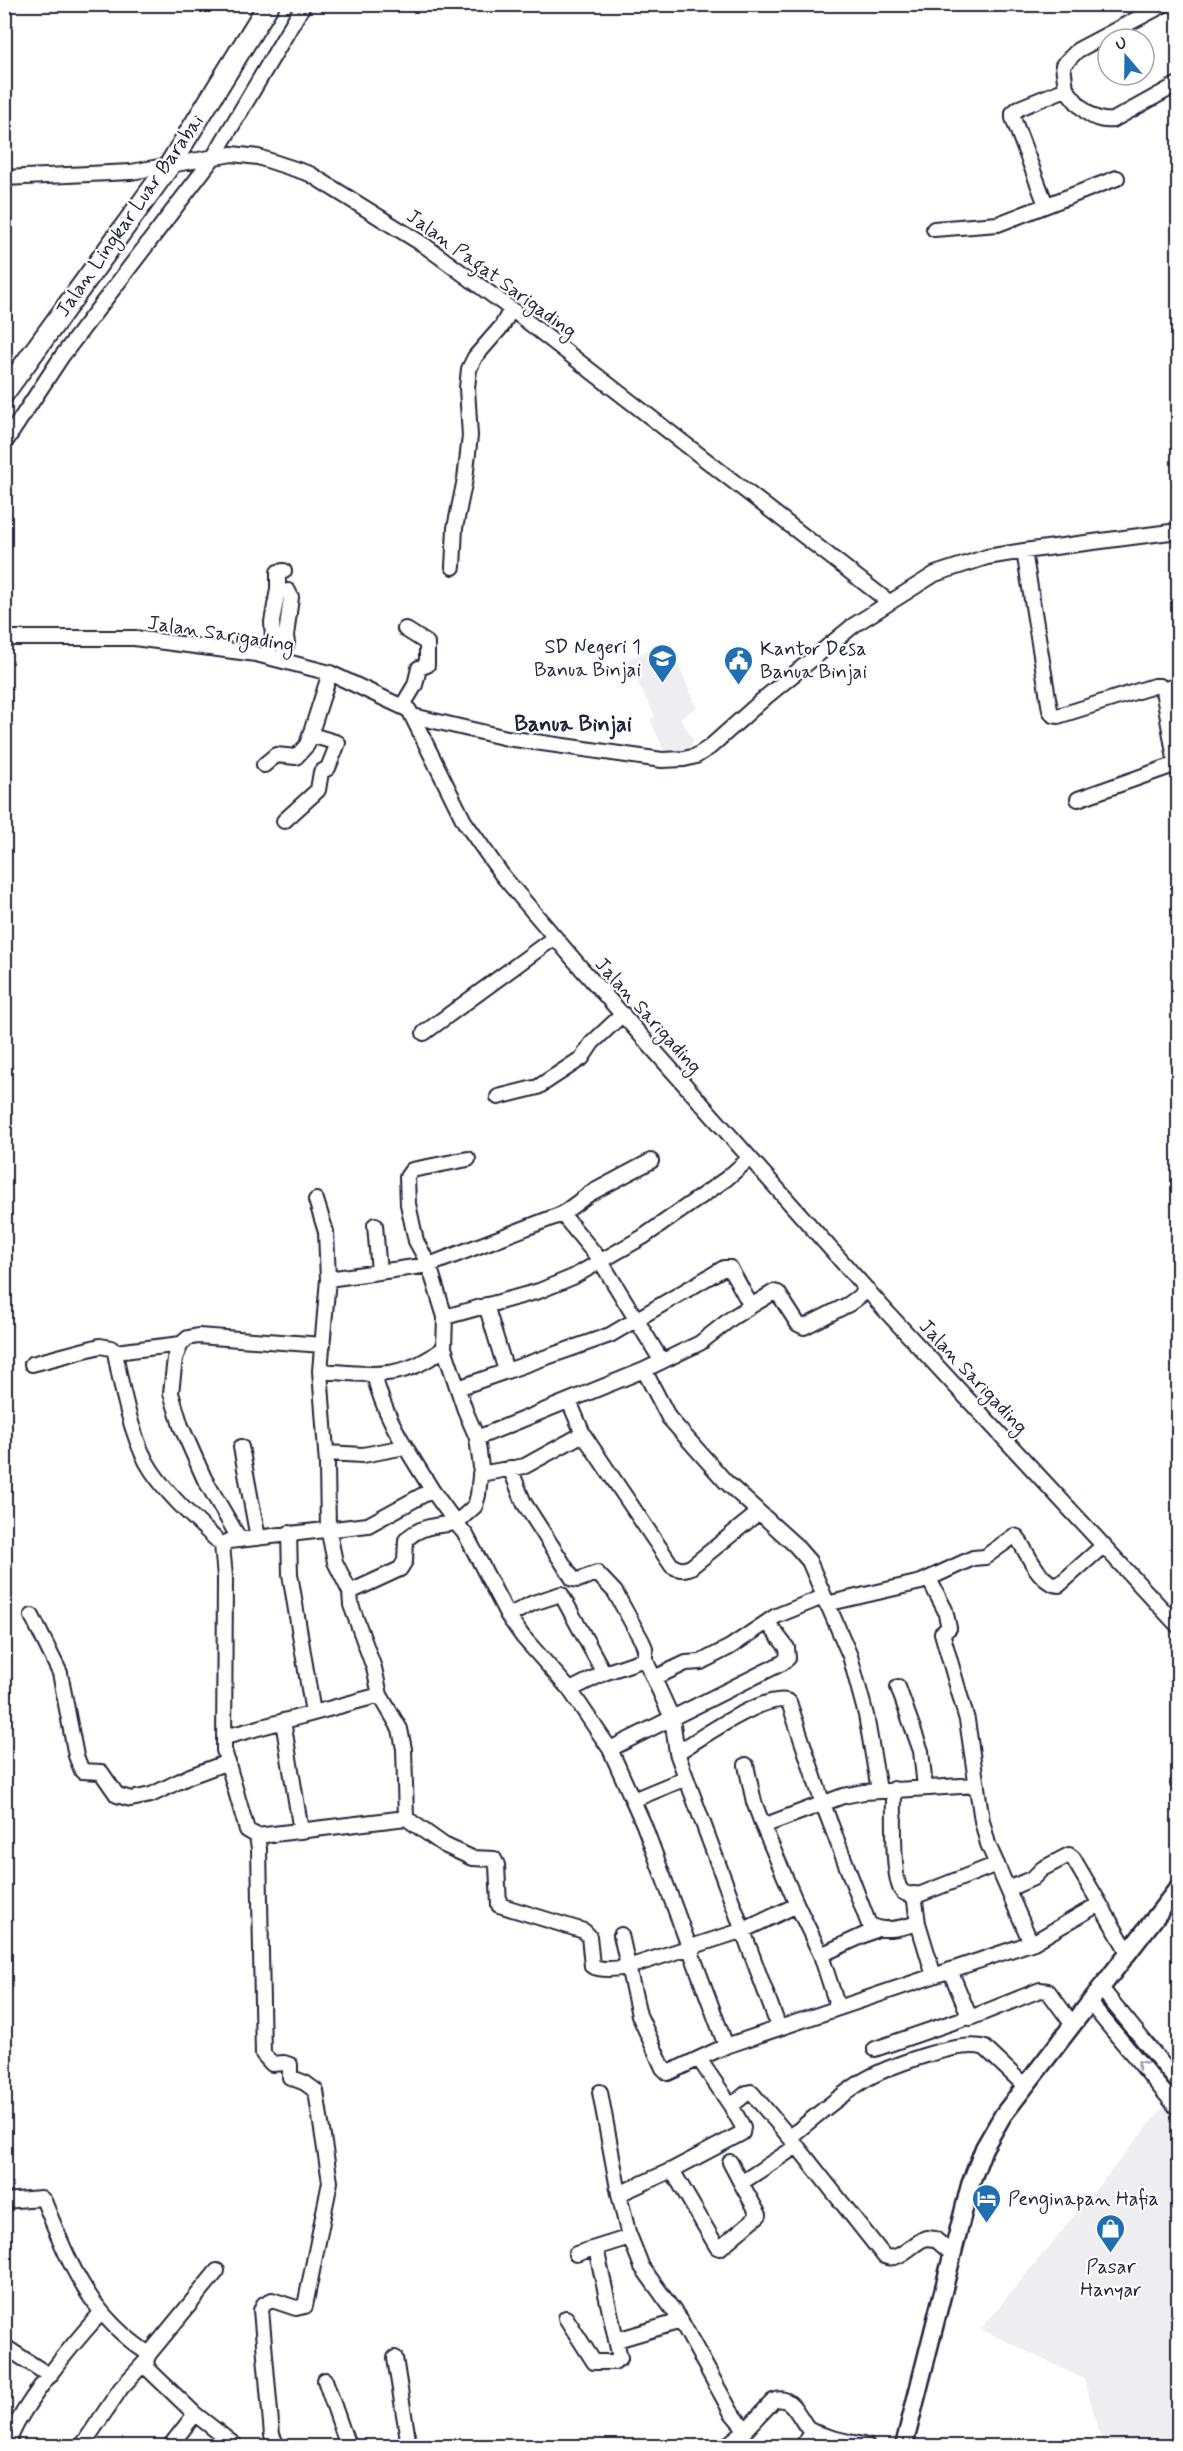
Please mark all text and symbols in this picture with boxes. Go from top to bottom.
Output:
north arrow [1096,27,1156,87]
text: U [1113,33,1130,56]
street label: Jalan Lingkar Luar Barabai [50,109,211,323]
street label: Jalan Pagat Sarigading [399,203,582,347]
street label: Jalan Sarigading [145,610,296,660]
place label: SD Negeri 1 Banua Binjai [534,634,641,684]
place label: Kantor Desa Banua Binjai [760,636,867,686]
school or university icon: SD Negeri 1 Banua Binjai [646,642,678,684]
public building icon: Kantor Desa Banua Binjai [723,644,755,686]
district label: Banua Binjai [514,711,632,740]
street label: Jalan Sarigading [588,952,708,1081]
street label: Jalan Sarigading [912,1314,1033,1441]
one-way arrow [1137,2060,1148,2071]
hotel icon: Penginapan Hafia [971,2182,1003,2224]
place label: Penginapan Hafia [1008,2186,1159,2214]
shop icon: Pasar Hanyar [1095,2212,1127,2254]
place label: Pasar Hanyar [1080,2254,1142,2304]

